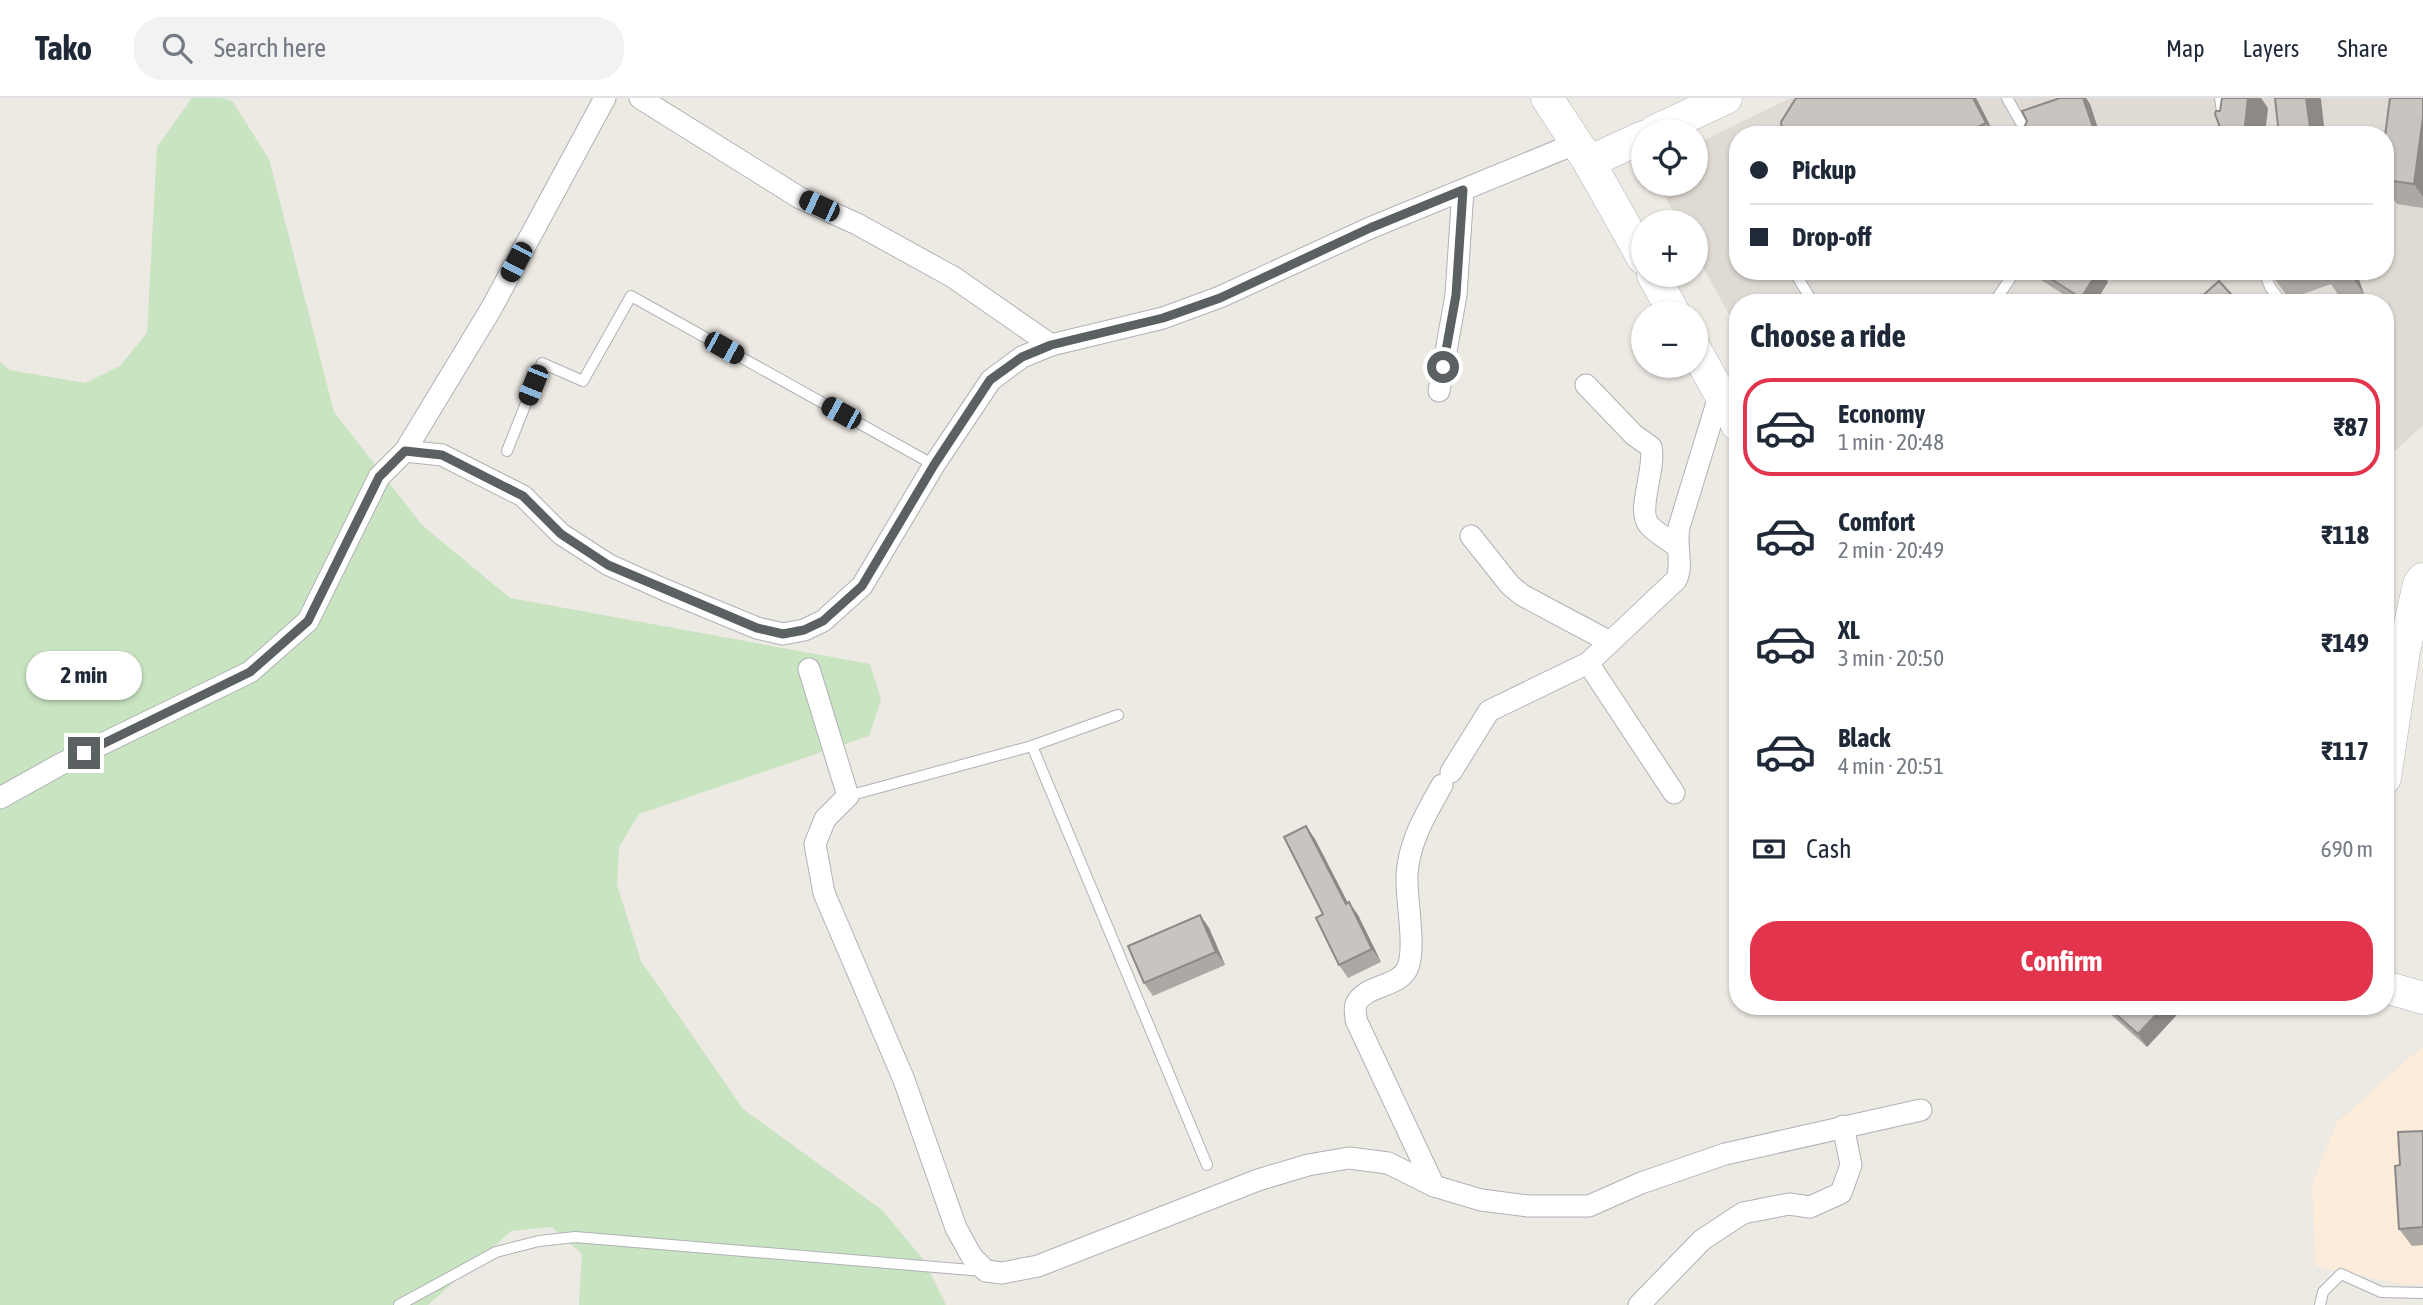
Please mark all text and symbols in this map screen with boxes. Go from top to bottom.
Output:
search box [134,17,624,80]
text: Tako [35,29,92,67]
icon: search [158,29,196,67]
text: Search here [214,33,326,63]
text: Map [2166,35,2205,62]
text: Layers [2243,35,2299,62]
text: Share [2337,35,2388,62]
map controls [1631,119,1708,378]
button: locate [1631,119,1708,196]
text: Pickup [1792,155,1856,185]
car [796,188,843,224]
button: + [1631,210,1708,287]
text: Drop-off [1792,222,1872,252]
car [497,239,536,285]
button: − [1631,301,1708,378]
text: Choose a ride [1750,317,1906,354]
car [701,329,748,367]
route start [1427,351,1459,383]
car [516,362,551,408]
car [818,394,865,432]
icon: car [1754,396,1817,459]
text: Economy [1838,399,1925,429]
text: ₹87 [2333,412,2369,442]
text: 1 min · 20:48 [1838,429,1944,455]
icon: car [1754,504,1817,567]
text: Comfort [1838,507,1915,537]
text: ₹118 [2321,520,2369,550]
text: 2 min · 20:49 [1838,537,1944,563]
icon: car [1754,612,1817,675]
text: XL [1838,615,1860,645]
text: ₹149 [2321,628,2369,658]
text: 3 min · 20:50 [1838,645,1944,671]
callout: 2 min [26,652,142,700]
text: 2 min [61,662,107,688]
icon: car [1754,720,1817,783]
text: Black [1838,723,1890,753]
text: ₹117 [2321,736,2369,766]
route end [68,737,100,769]
text: 4 min · 20:51 [1838,753,1944,779]
icon: cash [1750,830,1788,868]
text: Cash [1806,834,1852,864]
text: 690 m [2321,836,2373,862]
button: Confirm [1750,921,2373,1001]

